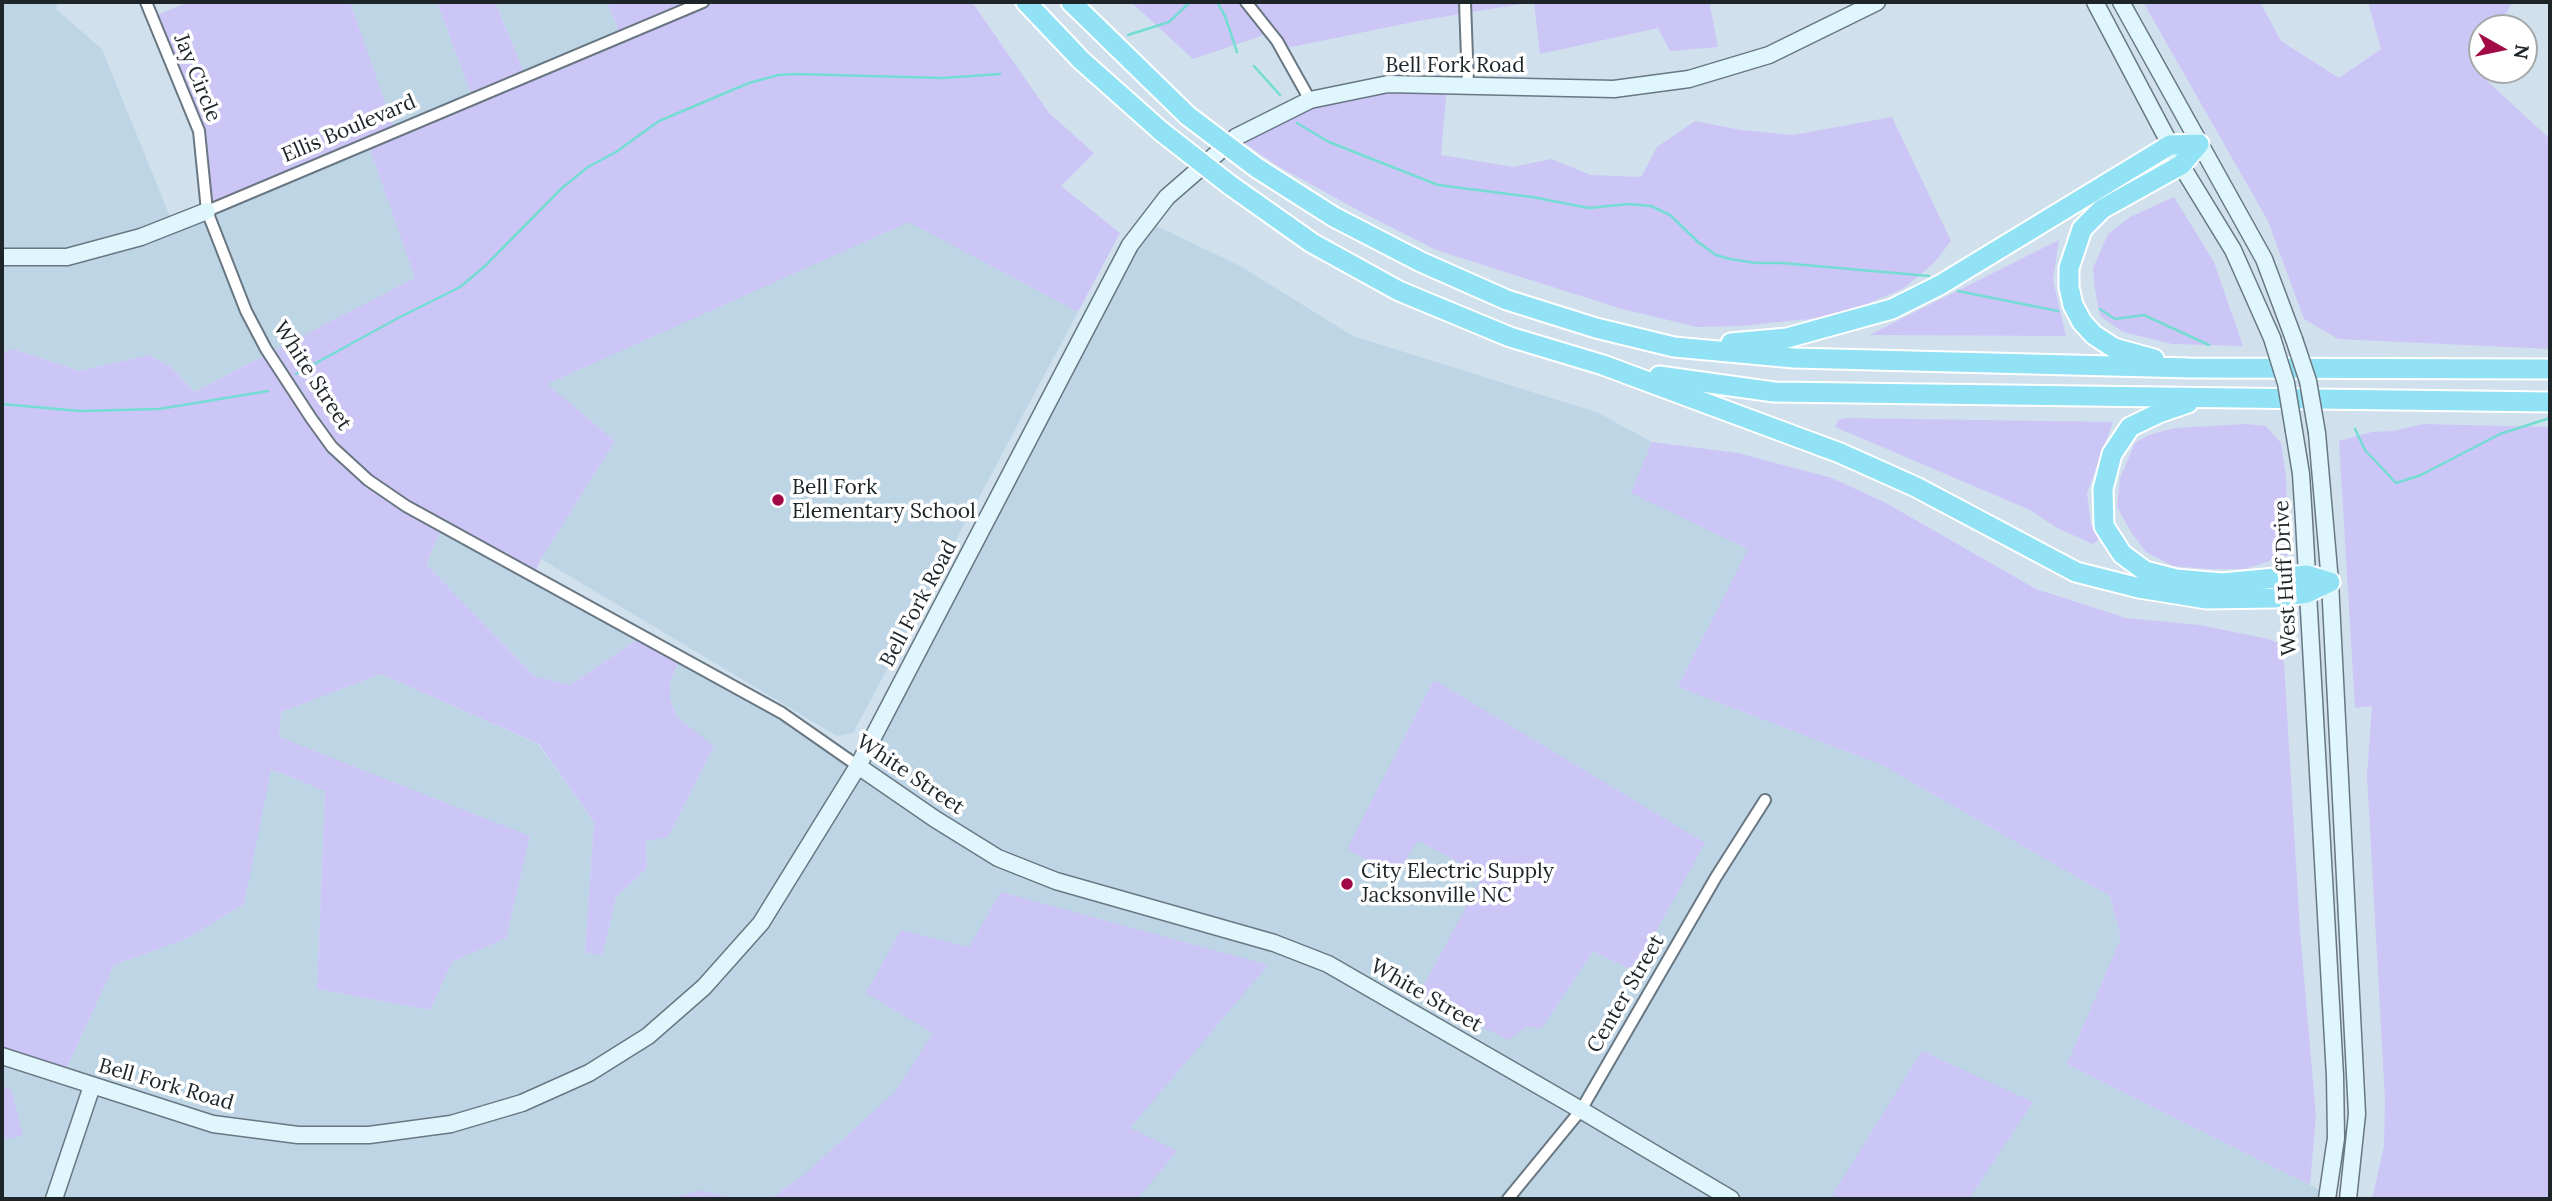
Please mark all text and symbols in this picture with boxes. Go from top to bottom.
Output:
north arrow [2468,14,2538,84]
street label: Jay Circle [168,30,226,126]
text: N [2509,43,2535,61]
street label: Bell Fork Road [1385,53,1525,79]
street label: Ellis Boulevard [278,89,420,169]
street label: White Street [267,317,357,435]
place label: Bell Fork Elementary School [792,475,976,525]
marker: Bell Fork Elementary School [770,492,786,508]
street label: West Huff Drive [2269,500,2303,656]
street label: Bell Fork Road [875,537,963,671]
street label: White Street [851,730,969,820]
place label: City Electric Supply Jacksonville NC [1361,859,1554,909]
marker: City Electric Supply Jacksonville NC [1339,876,1355,892]
street label: Center Street [1582,930,1670,1058]
street label: White Street [1366,954,1486,1038]
street label: Bell Fork Road [96,1054,236,1116]

